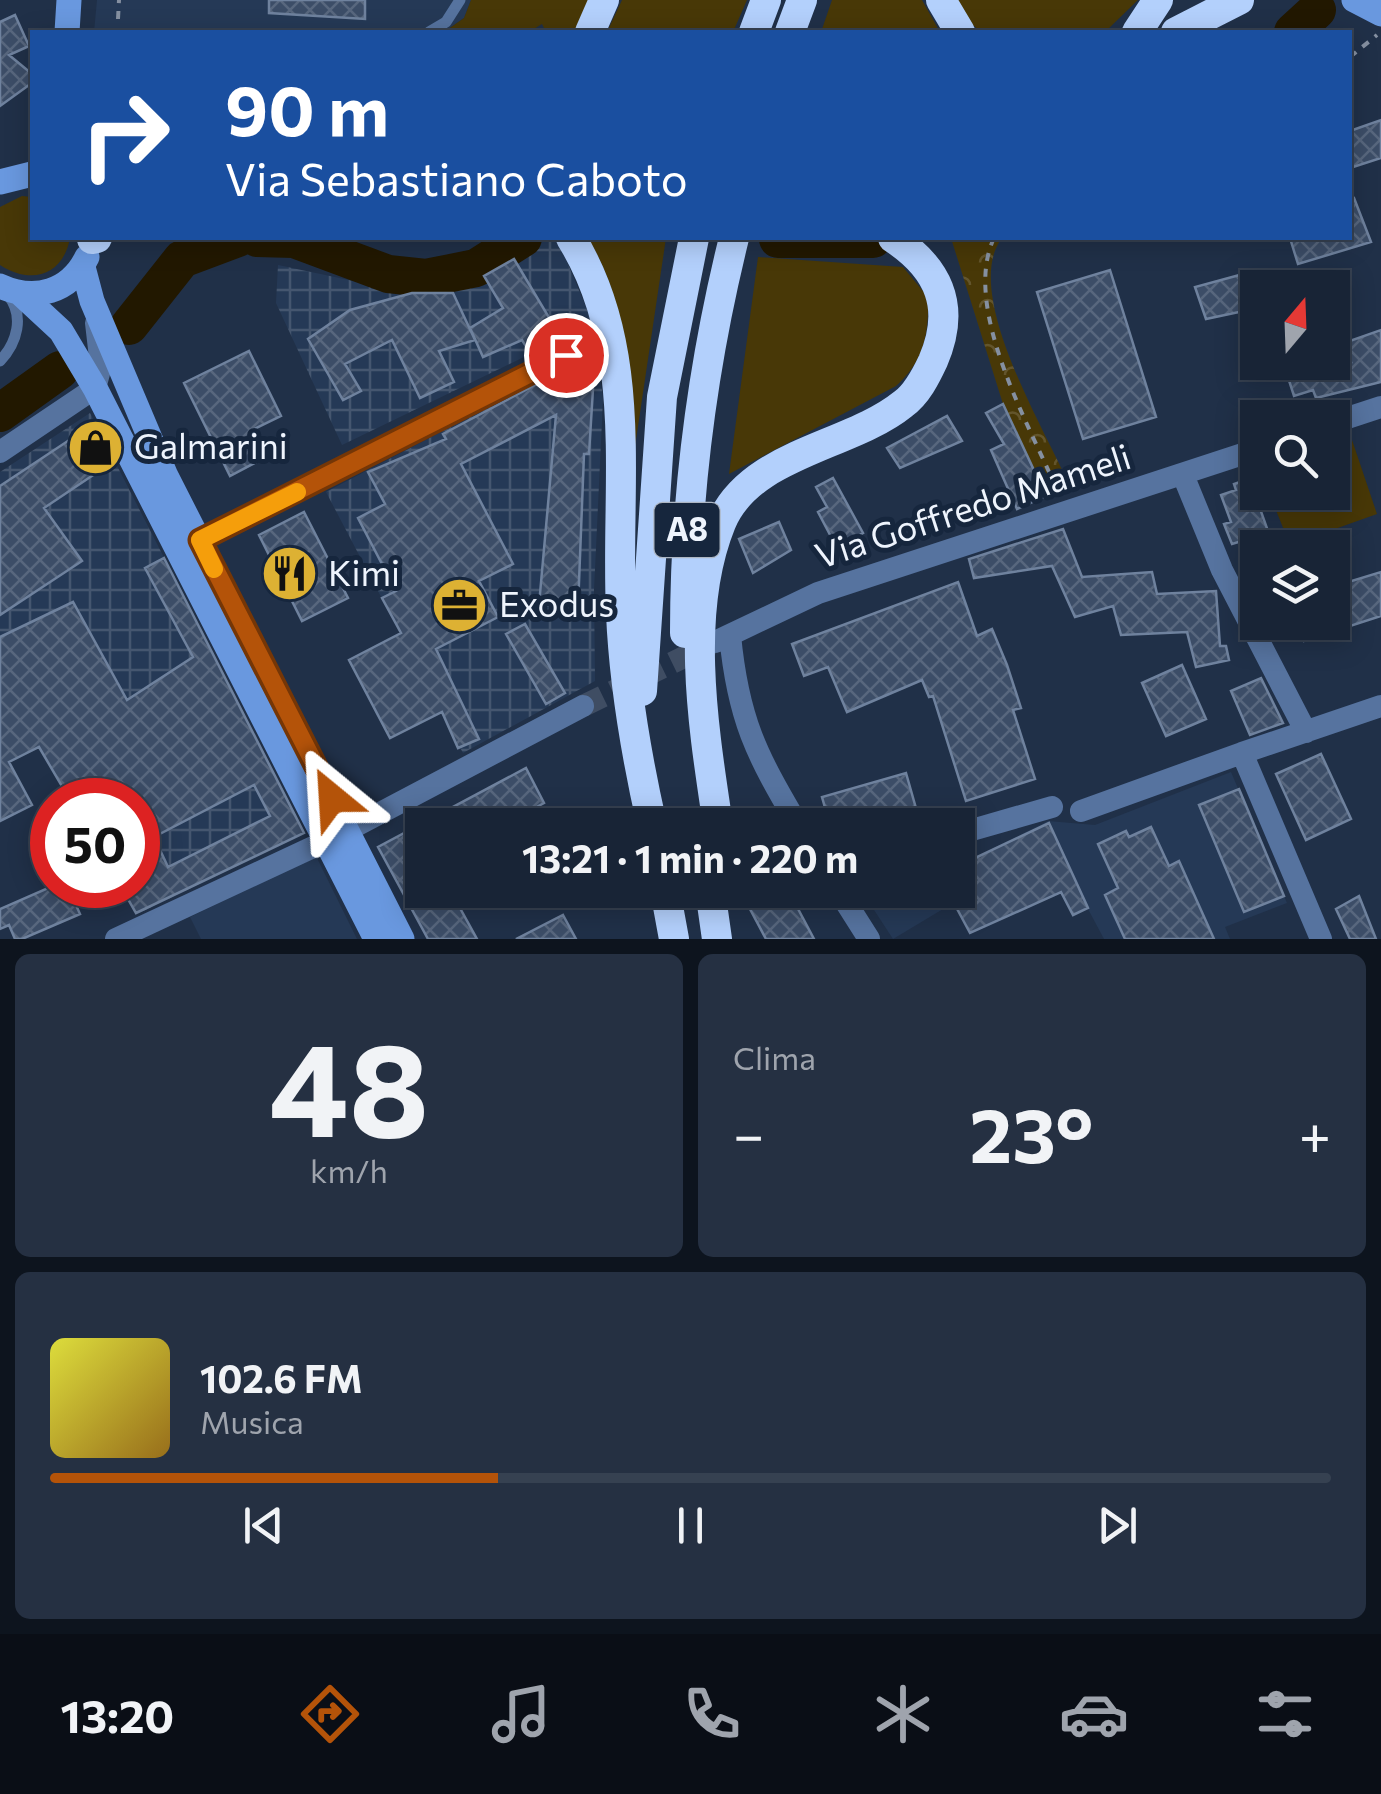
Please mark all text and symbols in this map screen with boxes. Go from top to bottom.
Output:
text: 90 m [225,65,389,150]
icon: right [60,70,190,200]
text: Via Sebastiano Caboto [225,150,688,205]
north arrow [1240,270,1350,380]
map controls [1240,270,1350,640]
pin [524,313,609,398]
icon: arrive [539,328,594,383]
button: search [1240,400,1350,510]
shop icon: Galmarini [65,417,125,477]
place label: Galmarini [134,423,288,466]
street label: Via Goffredo Mameli [809,433,1135,576]
road number: A8 [654,503,720,557]
button: layers [1240,530,1350,640]
restaurant icon: Kimi [259,544,319,604]
place label: Kimi [328,550,400,593]
office icon: Exodus [430,575,490,635]
place label: Exodus [499,581,614,624]
position arrow [280,746,384,850]
speed limit sign: 50 [30,778,160,908]
text: 13:21 · 1 min · 220 m [522,834,858,881]
text: 48 [269,1005,429,1164]
text: Clima [733,1037,816,1077]
text: 23° [970,1087,1093,1178]
text: − [733,1099,764,1166]
text: + [1299,1099,1331,1166]
text: km/h [310,1150,388,1190]
text: 102.6 FM [200,1354,363,1401]
text: Musica [200,1401,304,1441]
icon: previous [236,1498,291,1553]
icon: pause [663,1498,718,1553]
icon: next [1090,1498,1145,1553]
icon: directions [295,1679,365,1749]
icon: music [486,1679,556,1749]
icon: phone [677,1679,747,1749]
icon: climate [868,1679,938,1749]
icon: car [1059,1679,1129,1749]
icon: filters [1250,1679,1320,1749]
text: 13:20 [61,1687,174,1742]

